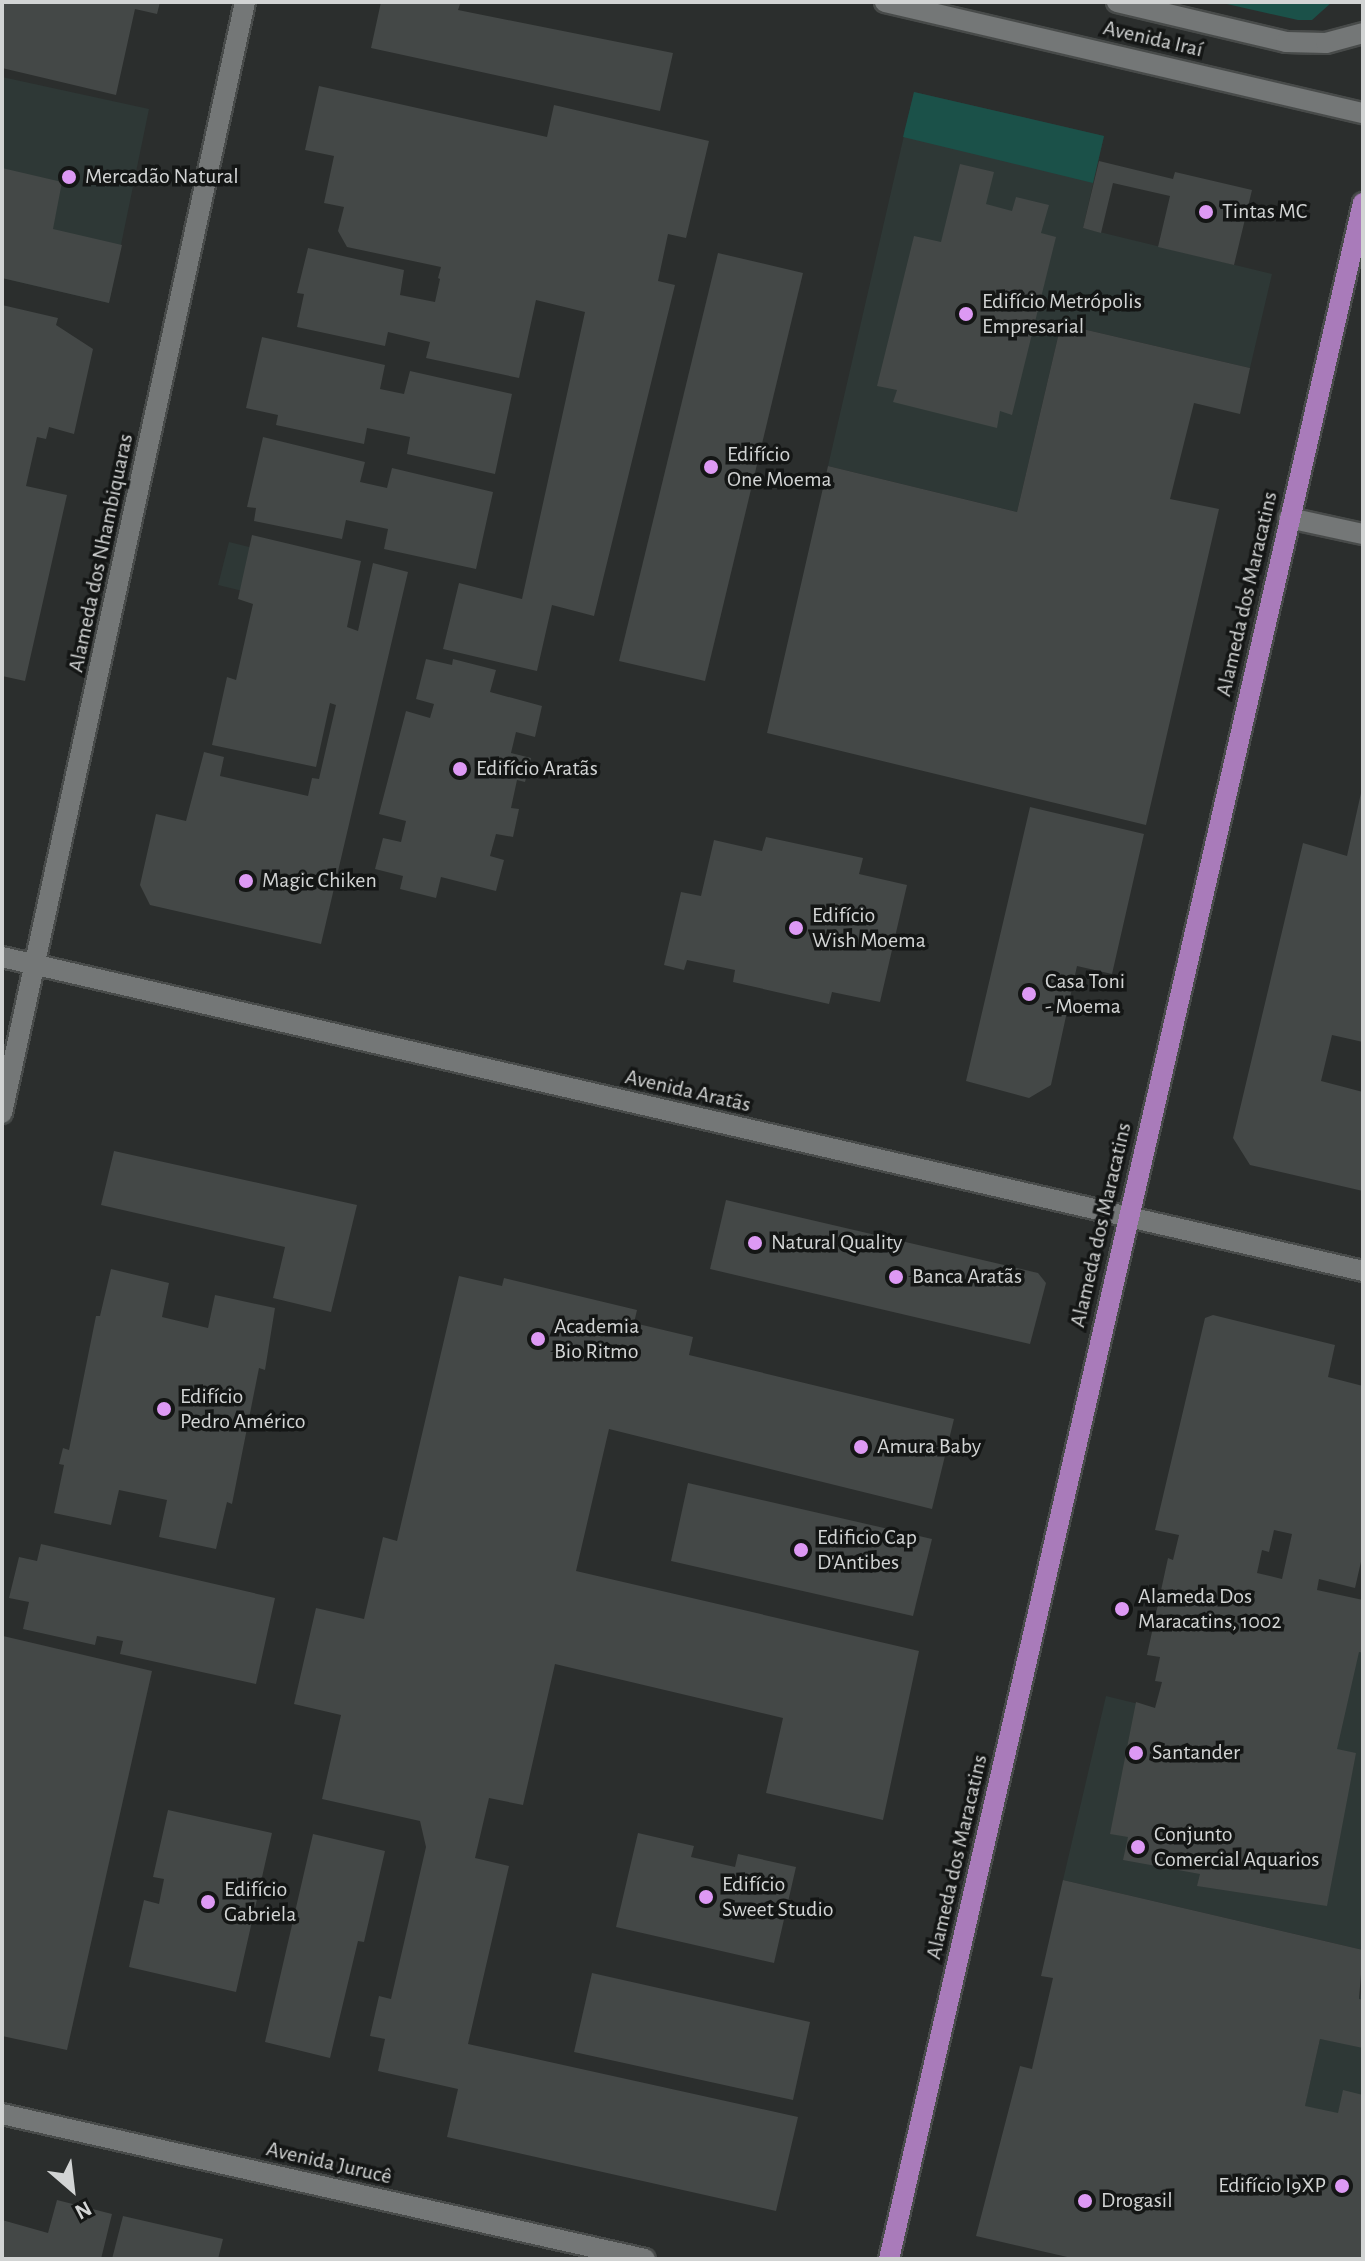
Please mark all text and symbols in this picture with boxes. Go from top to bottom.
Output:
street label: Avenida Iraí [1101,15,1205,63]
place label: Mercadão Natural [85,164,239,190]
marker: Mercadão Natural [60,168,78,186]
place label: Tintas MC [1222,199,1307,225]
marker: Tintas MC [1197,203,1215,221]
place label: Edifício Metrópolis Empresarial [982,288,1142,340]
marker: Edifício Metrópolis Empresarial [957,305,975,323]
street label: Alameda dos Nhambiquaras [63,431,139,675]
place label: Edifício One Moema [727,441,832,492]
marker: Edifício One Moema [702,458,720,476]
street label: Alameda dos Maracatins [1211,489,1283,699]
place label: Edifício Aratãs [476,756,598,782]
marker: Edifício Aratãs [451,760,469,778]
place label: Magic Chiken [262,868,377,894]
marker: Magic Chiken [237,872,255,890]
place label: Edifício Wish Moema [812,902,926,954]
marker: Edifício Wish Moema [787,919,805,937]
place label: Casa Toni - Moema [1045,968,1125,1020]
marker: Casa Toni - Moema [1020,985,1038,1003]
street label: Avenida Aratãs [623,1064,753,1118]
street label: Alameda dos Maracatins [1065,1120,1137,1330]
place label: Natural Quality [771,1230,902,1256]
marker: Natural Quality [746,1234,764,1252]
place label: Banca Aratãs [912,1264,1022,1290]
marker: Banca Aratãs [887,1268,905,1286]
place label: Academia Bio Ritmo [554,1313,639,1364]
marker: Academia Bio Ritmo [529,1330,547,1348]
place label: Edifício Pedro Américo [180,1383,306,1434]
marker: Edifício Pedro Américo [155,1400,173,1418]
place label: Amura Baby [877,1434,981,1460]
marker: Amura Baby [852,1438,870,1456]
place label: Edificio Cap D'Antibes [817,1524,917,1576]
marker: Edificio Cap D'Antibes [792,1541,810,1559]
place label: Alameda Dos Maracatins, 1002 [1138,1583,1281,1634]
marker: Alameda Dos Maracatins, 1002 [1113,1600,1131,1618]
place label: Santander [1152,1740,1240,1766]
marker: Santander [1127,1744,1145,1762]
street label: Alameda dos Maracatins [921,1752,993,1962]
place label: Conjunto Comercial Aquarios [1154,1821,1320,1872]
marker: Conjunto Comercial Aquarios [1129,1838,1147,1856]
place label: Edifício Sweet Studio [722,1871,834,1922]
place label: Edifício Gabriela [224,1876,296,1928]
marker: Edifício Sweet Studio [697,1888,715,1906]
marker: Edifício Gabriela [199,1893,217,1911]
street label: Avenida Jurucê [264,2136,394,2190]
north arrow [32,2149,112,2229]
place label: Edifício I9XP [1218,2173,1326,2199]
marker: Edifício I9XP [1333,2177,1351,2195]
place label: Drogasil [1101,2188,1173,2214]
marker: Drogasil [1076,2192,1094,2210]
text: N [71,2197,95,2223]

